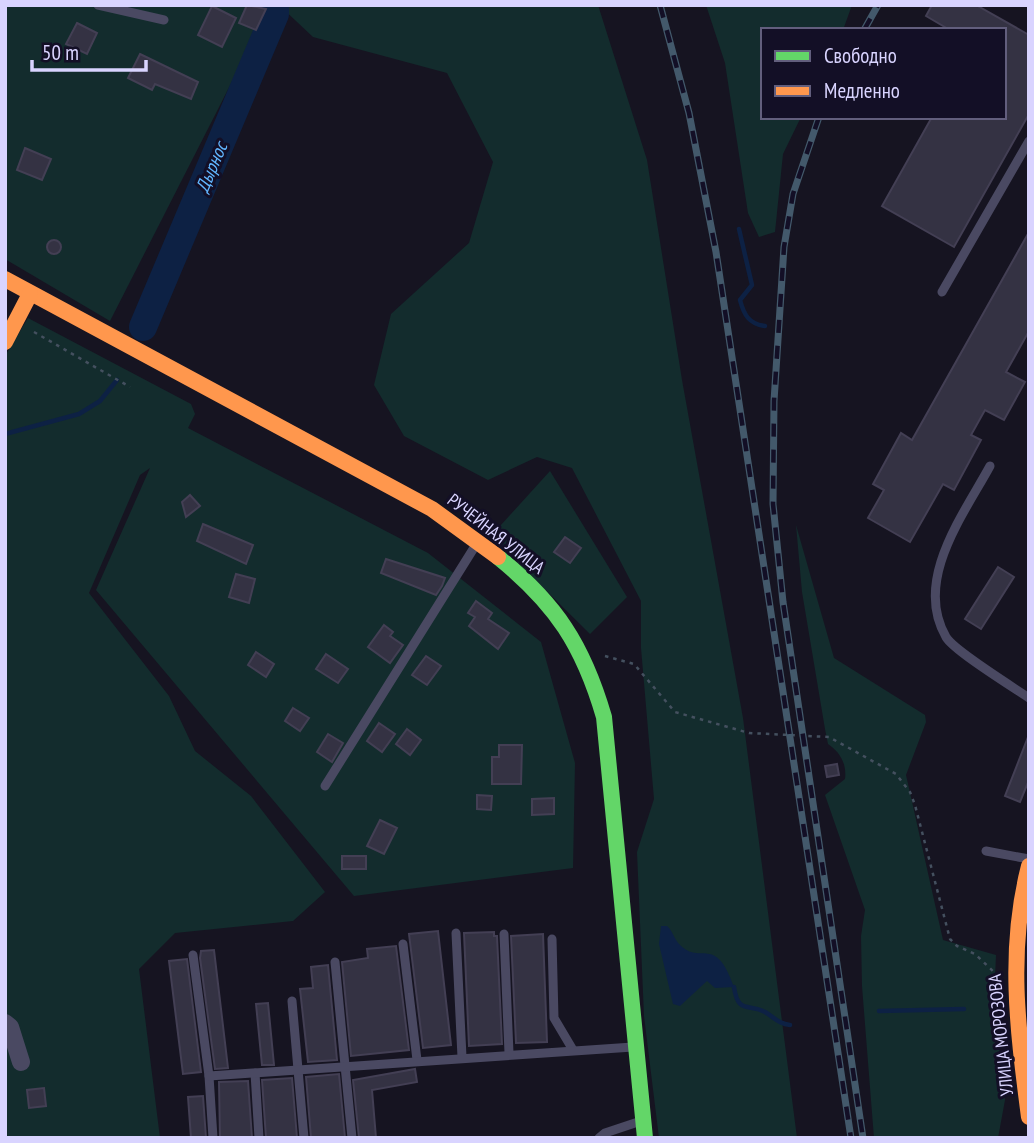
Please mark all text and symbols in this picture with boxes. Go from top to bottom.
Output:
scale bar [32,28,145,72]
legend [761,28,1006,119]
text: 50 m [42,39,79,66]
text: Свободно [824,42,897,69]
text: Медленно [824,77,900,104]
water label: Дырнос [189,136,233,197]
street label: РУЧЕЙНАЯ УЛИЦА [443,488,550,579]
street label: УЛИЦА МОРОЗОВА [983,973,1018,1097]

